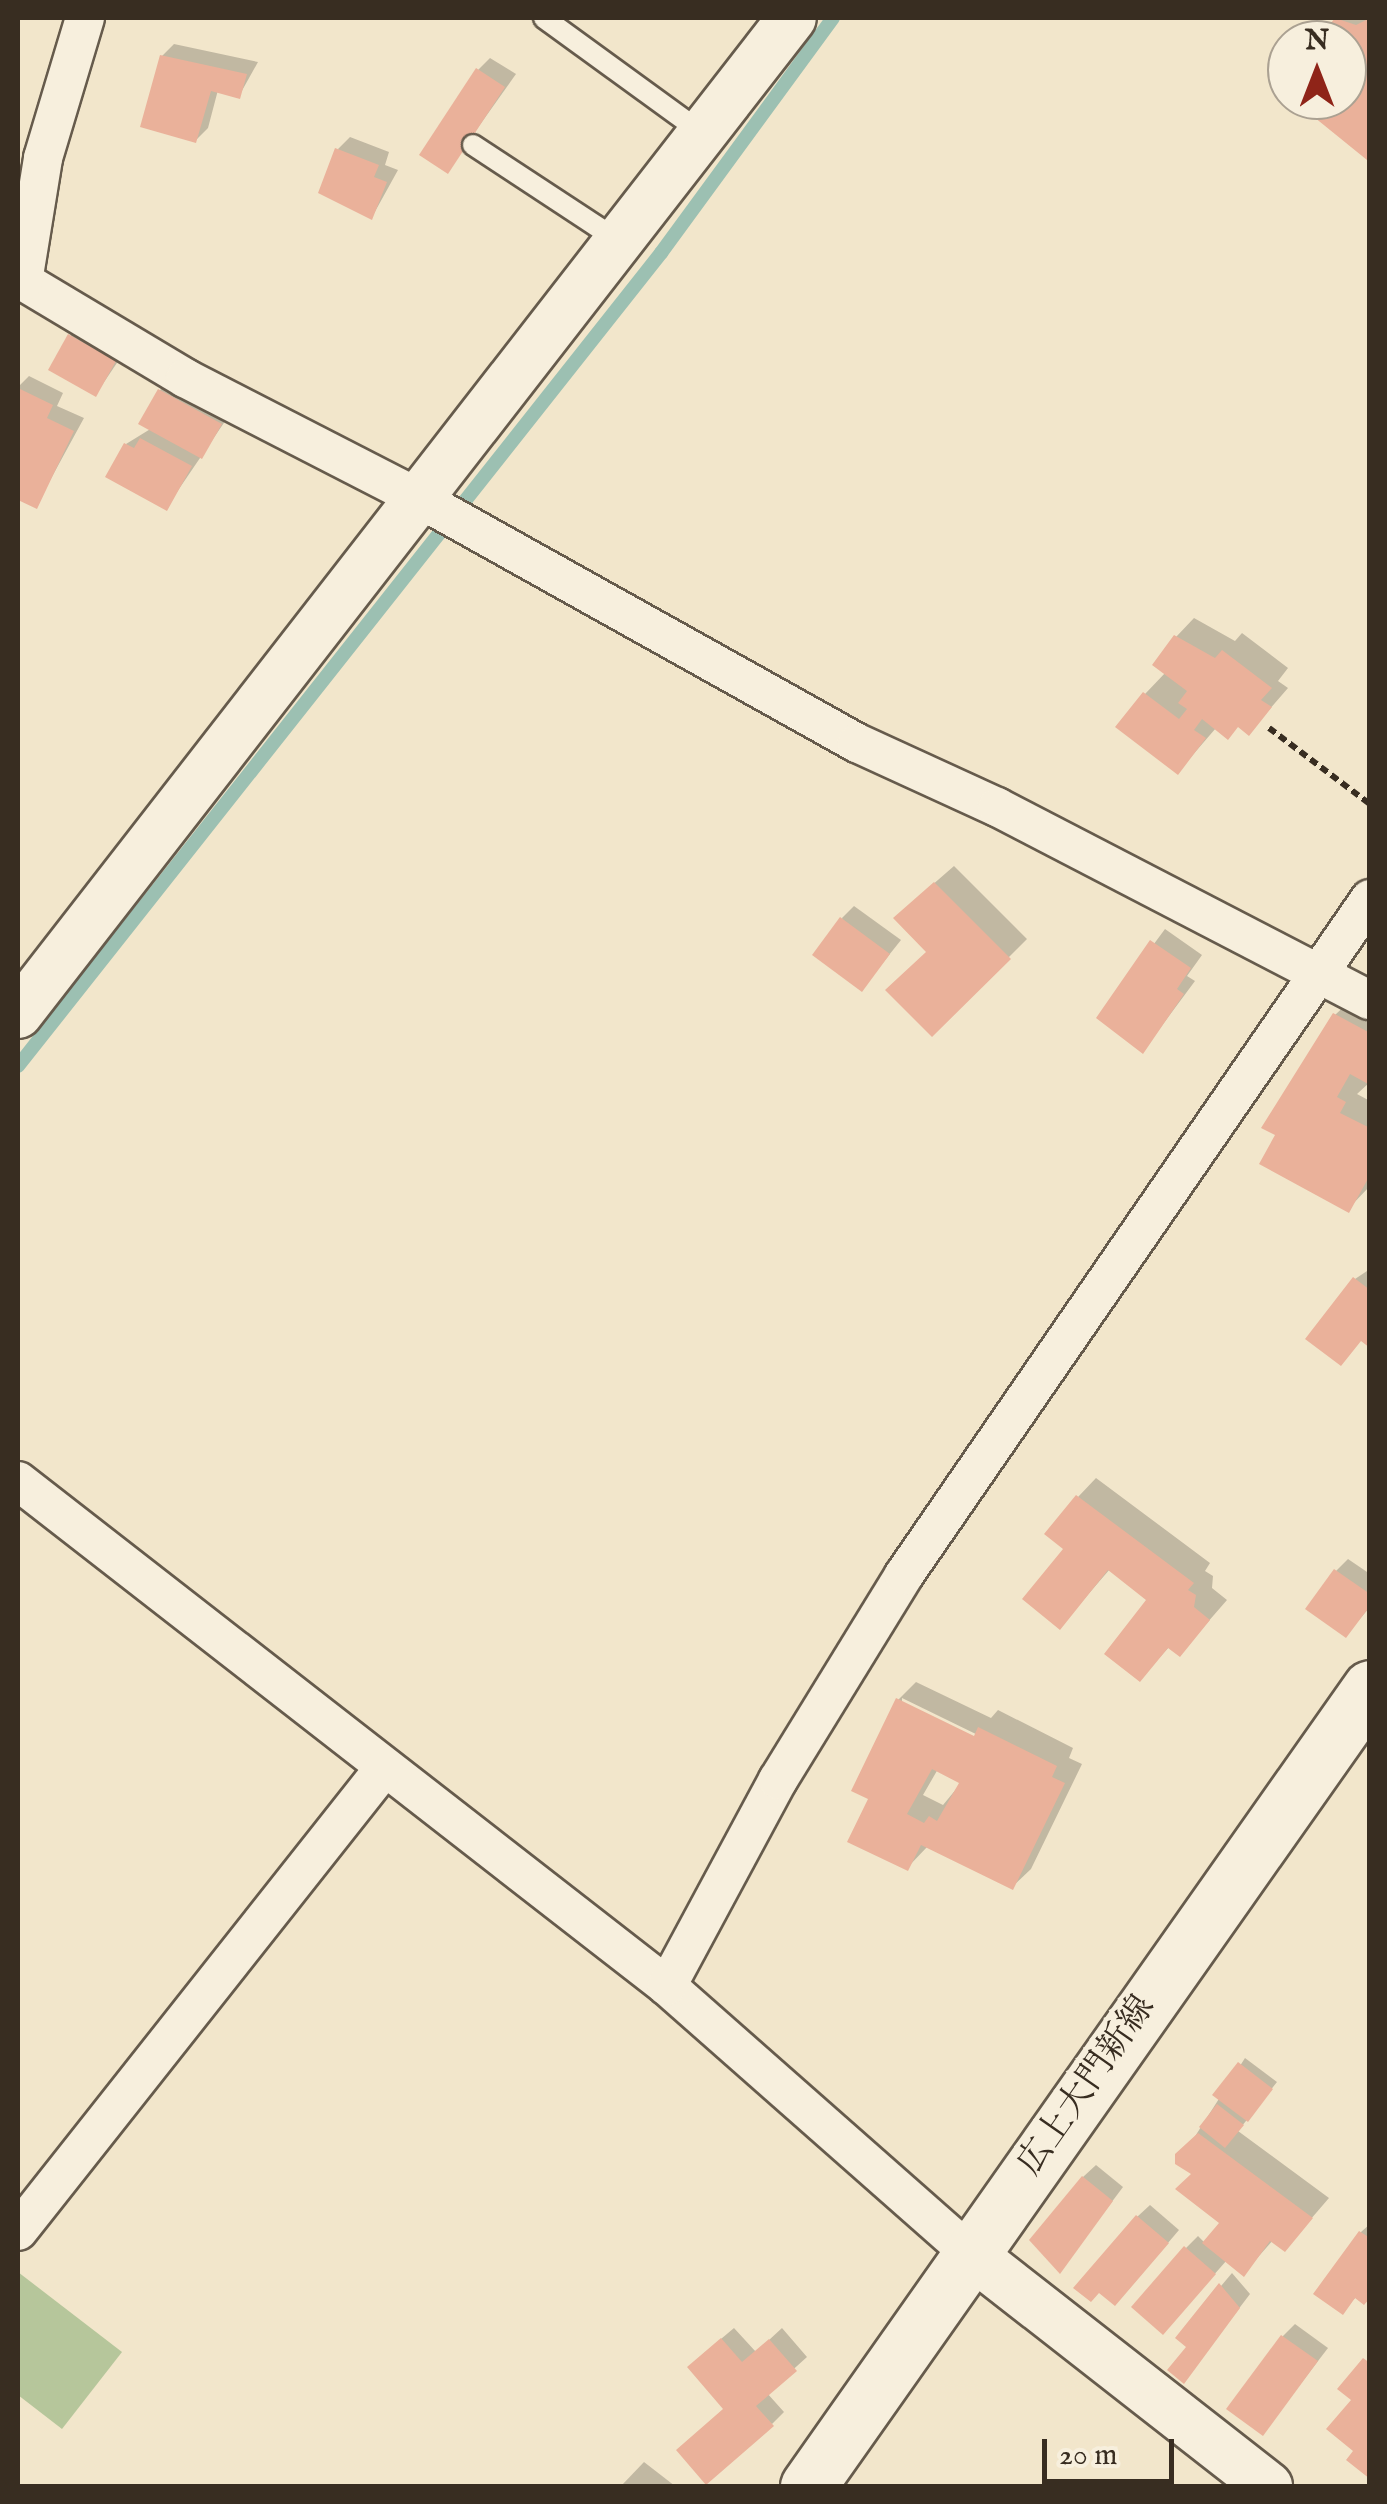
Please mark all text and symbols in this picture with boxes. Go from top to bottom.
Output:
north arrow [1267,20,1367,120]
text: N [1305,24,1329,59]
street label: 広上大門新線 [1010,1988,1164,2184]
scale bar [1047,2419,1180,2481]
text: 20 m [1059,2437,1118,2475]

